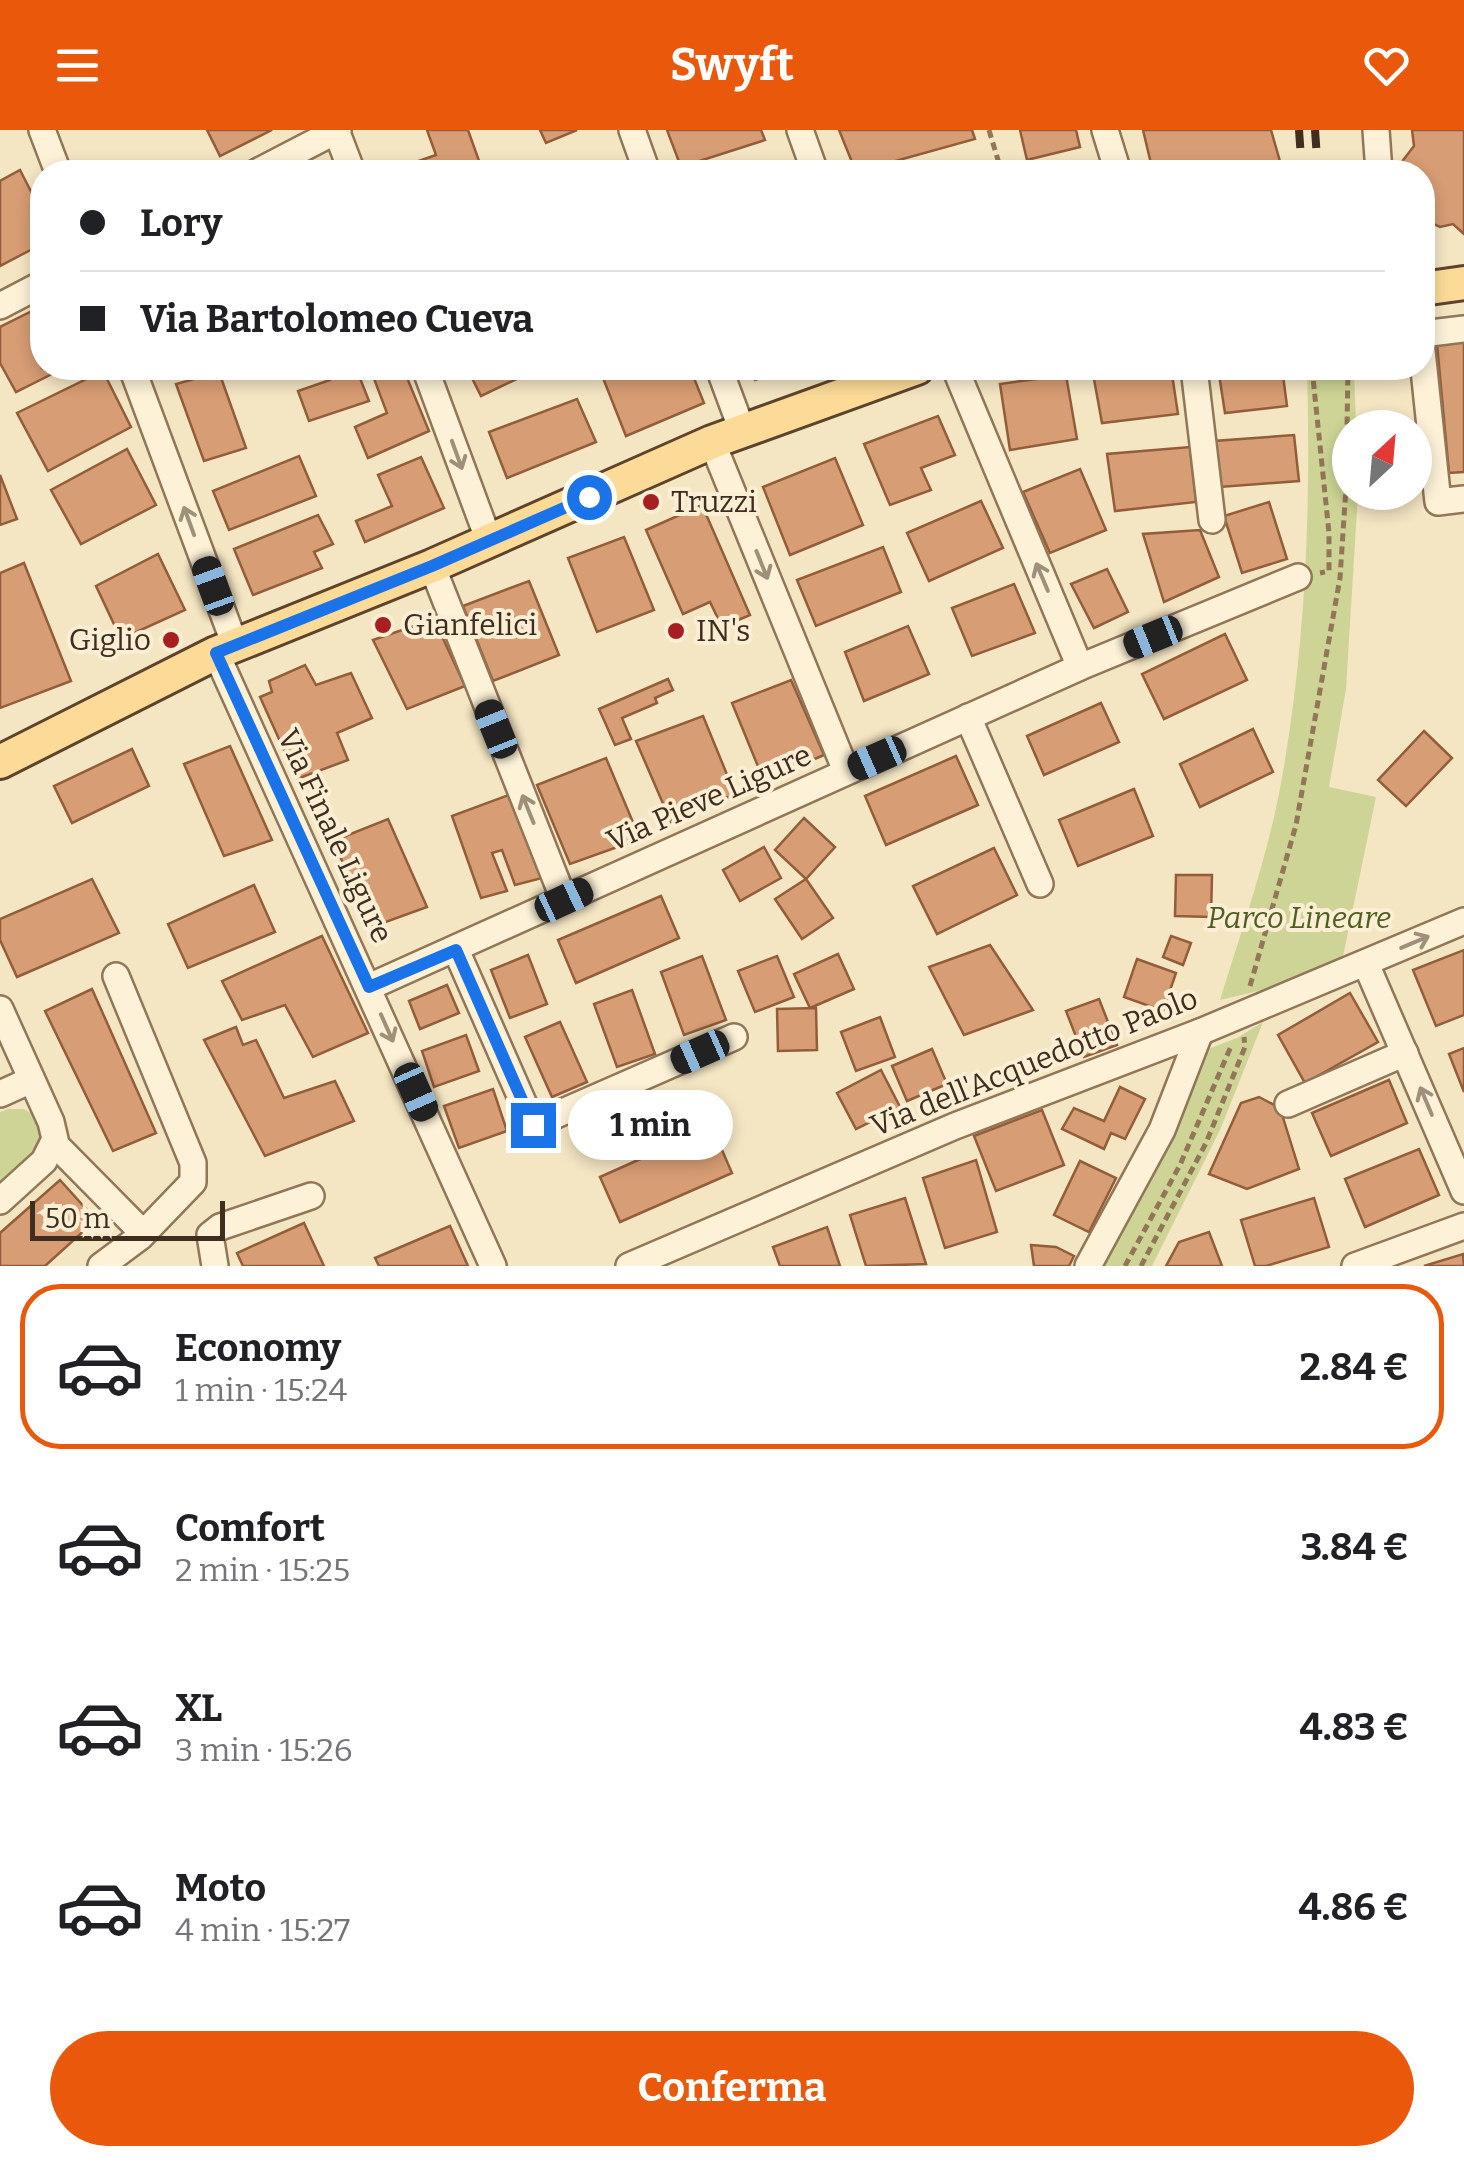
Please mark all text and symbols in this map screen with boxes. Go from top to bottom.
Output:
icon: menu [50,38,105,93]
text: Swyft [670,38,794,92]
icon: heart [1359,38,1414,93]
text: Lory [140,200,223,246]
text: Via Bartolomeo Cueva [140,296,534,342]
north arrow [1332,410,1432,510]
map controls [1332,410,1432,510]
one-way arrow [449,438,467,469]
route start [567,475,612,520]
place label: Truzzi [671,484,757,520]
marker: Truzzi [640,491,662,513]
one-way arrow [179,506,197,537]
one-way arrow [754,549,772,580]
car [189,553,237,619]
one-way arrow [1032,563,1050,593]
place label: Gianfelici [403,607,537,643]
car [1120,612,1186,662]
place label: IN's [696,613,750,649]
marker: Gianfelici [372,614,394,636]
marker: IN's [665,620,687,642]
place label: Giglio [69,622,151,658]
marker: Giglio [160,629,182,651]
car [471,696,521,762]
street label: Via Finale Ligure [270,723,400,949]
car [843,732,911,784]
street label: Via Pieve Ligure [601,737,817,859]
one-way arrow [518,795,536,825]
car [530,874,598,926]
park label: Parco Lineare [1207,900,1391,936]
one-way arrow [1399,932,1430,950]
street label: Via dell'Acquedotto Paolo [865,980,1203,1144]
one-way arrow [379,1013,397,1043]
car [666,1026,734,1078]
car [390,1058,442,1126]
one-way arrow [1416,1086,1434,1117]
callout: 1 min [568,1090,733,1160]
route end [511,1103,556,1148]
text: 1 min [610,1106,691,1144]
scale bar [30,1196,225,1240]
text: 50 m [45,1202,110,1235]
icon: car [55,1322,145,1412]
text: Economy [175,1325,341,1371]
text: 2.84 € [1299,1344,1409,1390]
text: 1 min · 15:24 [175,1371,347,1409]
icon: car [55,1502,145,1592]
text: Comfort [175,1505,325,1551]
text: 3.84 € [1300,1524,1409,1570]
text: 2 min · 15:25 [175,1551,350,1589]
icon: car [55,1682,145,1772]
text: XL [175,1685,222,1731]
text: 4.83 € [1300,1704,1409,1750]
text: 3 min · 15:26 [175,1731,353,1769]
icon: car [55,1862,145,1952]
text: Moto [175,1865,266,1911]
text: 4.86 € [1298,1884,1409,1930]
text: 4 min · 15:27 [175,1911,350,1949]
button: Conferma [50,2031,1414,2146]

